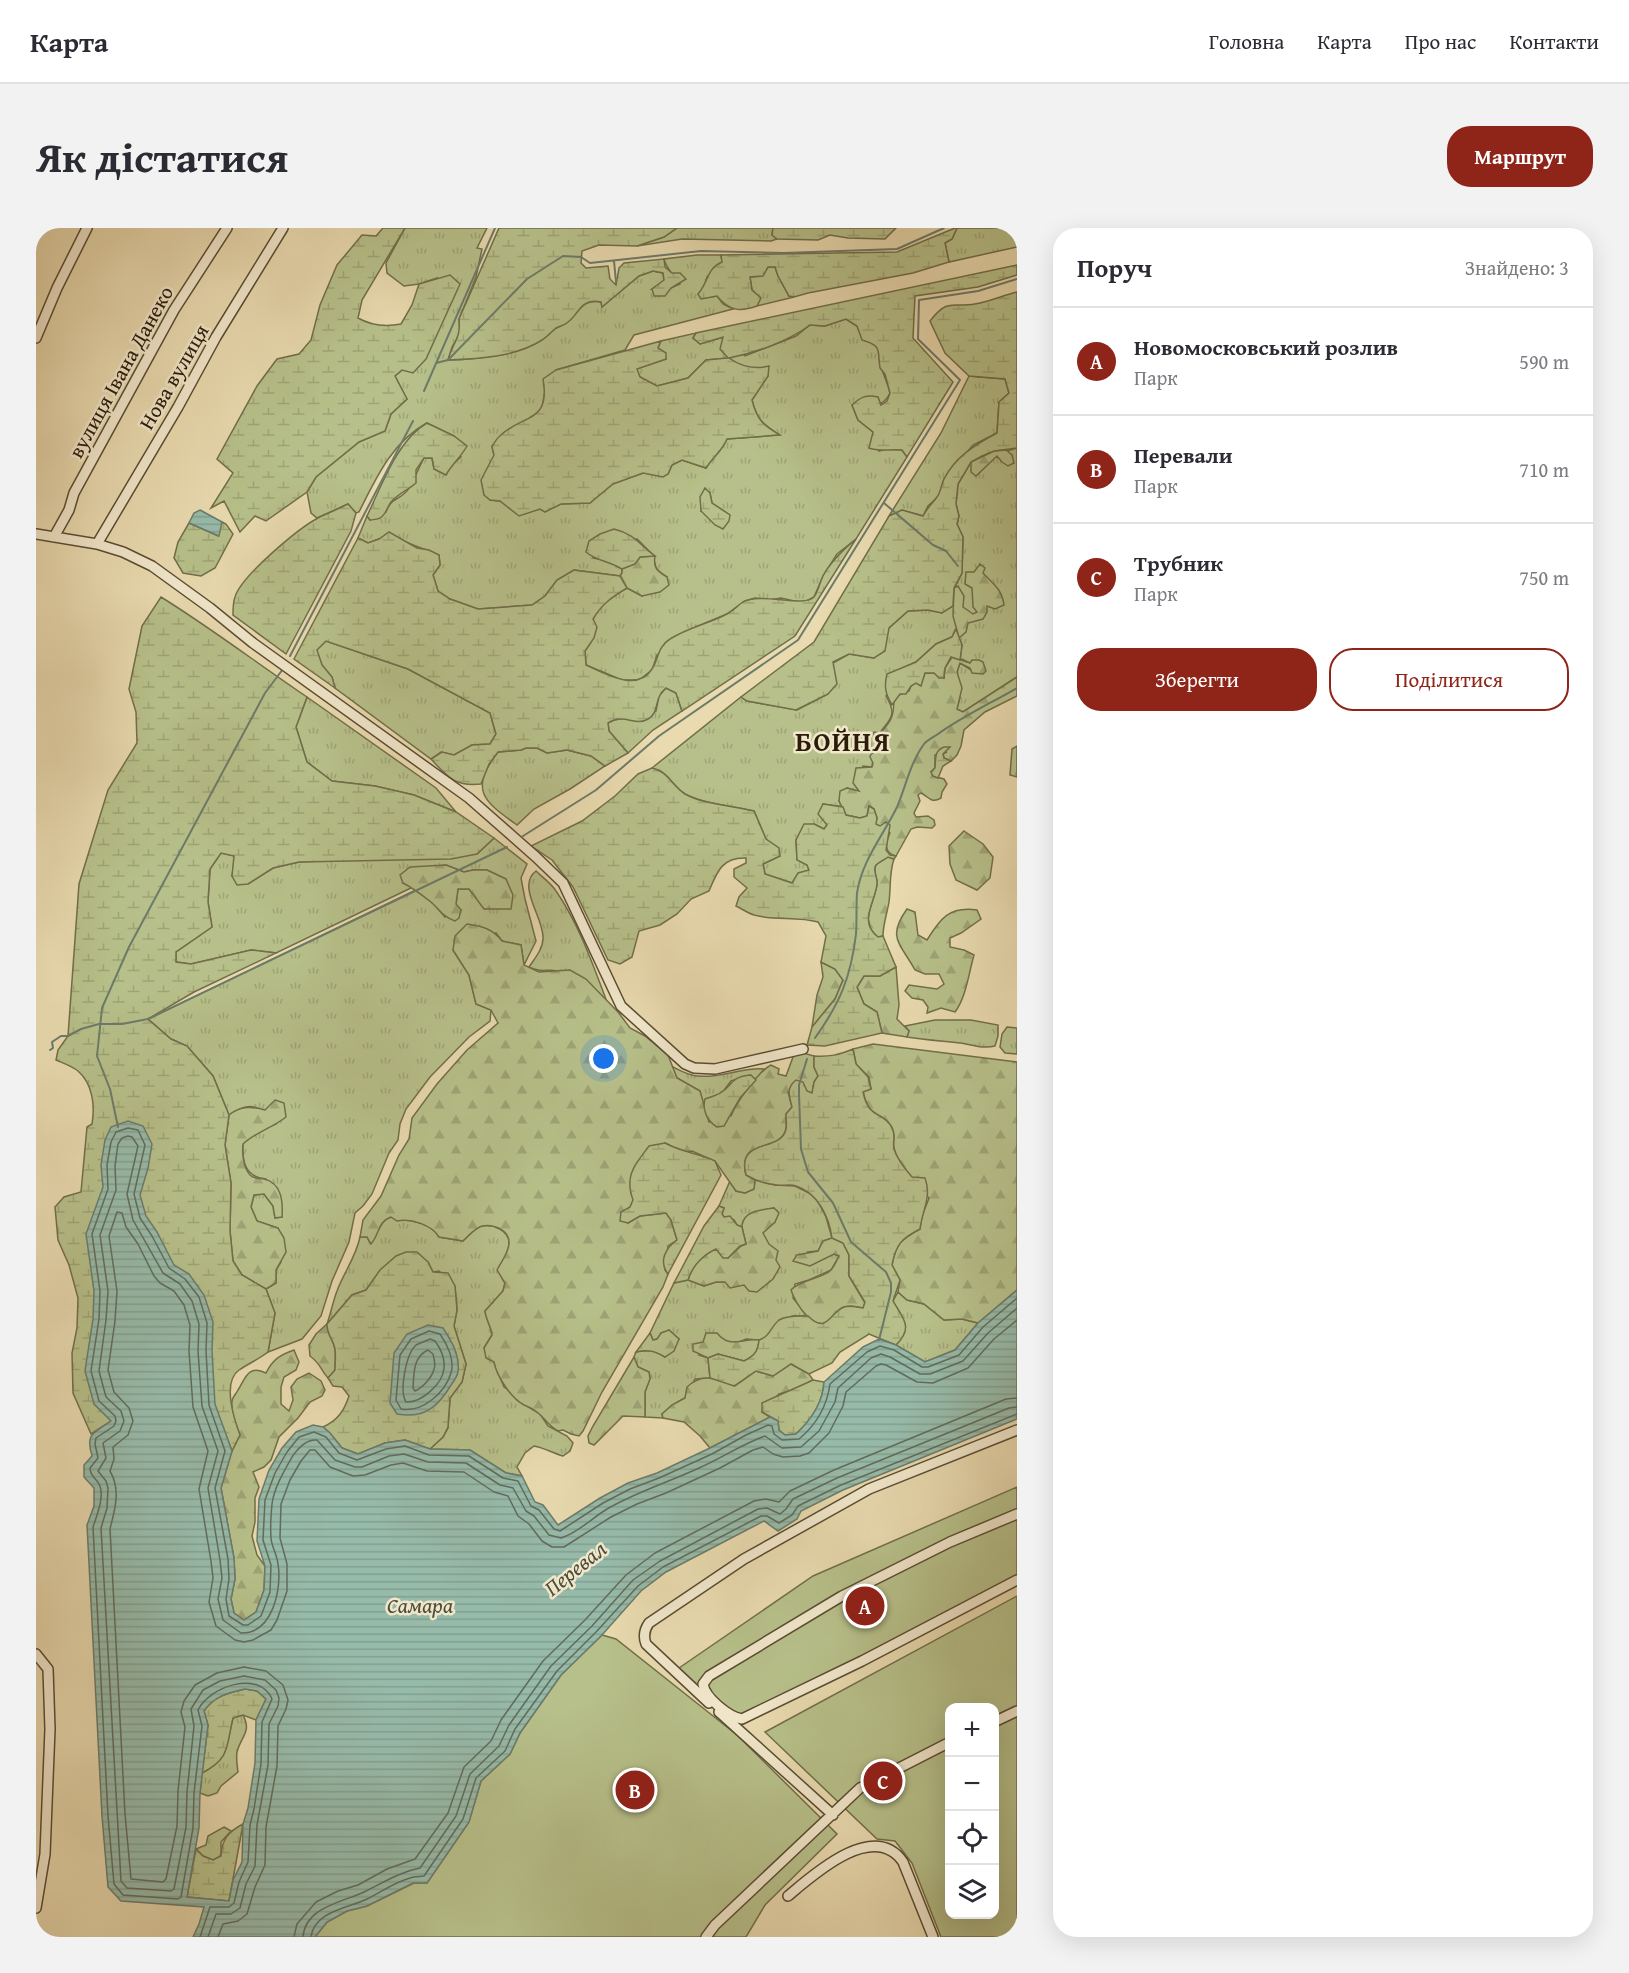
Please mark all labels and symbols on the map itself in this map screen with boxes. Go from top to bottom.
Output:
street label: вулиця Івана Данеко [60,280,181,464]
street label: Нова вулиця [131,318,216,435]
district label: БОЙНЯ [795,721,891,761]
your location [589,1044,618,1073]
water label: Перевал [537,1532,614,1603]
pin: A [846,1584,884,1628]
water label: Самара [387,1589,453,1621]
pin: C [864,1758,902,1804]
pin: B [616,1768,654,1812]

